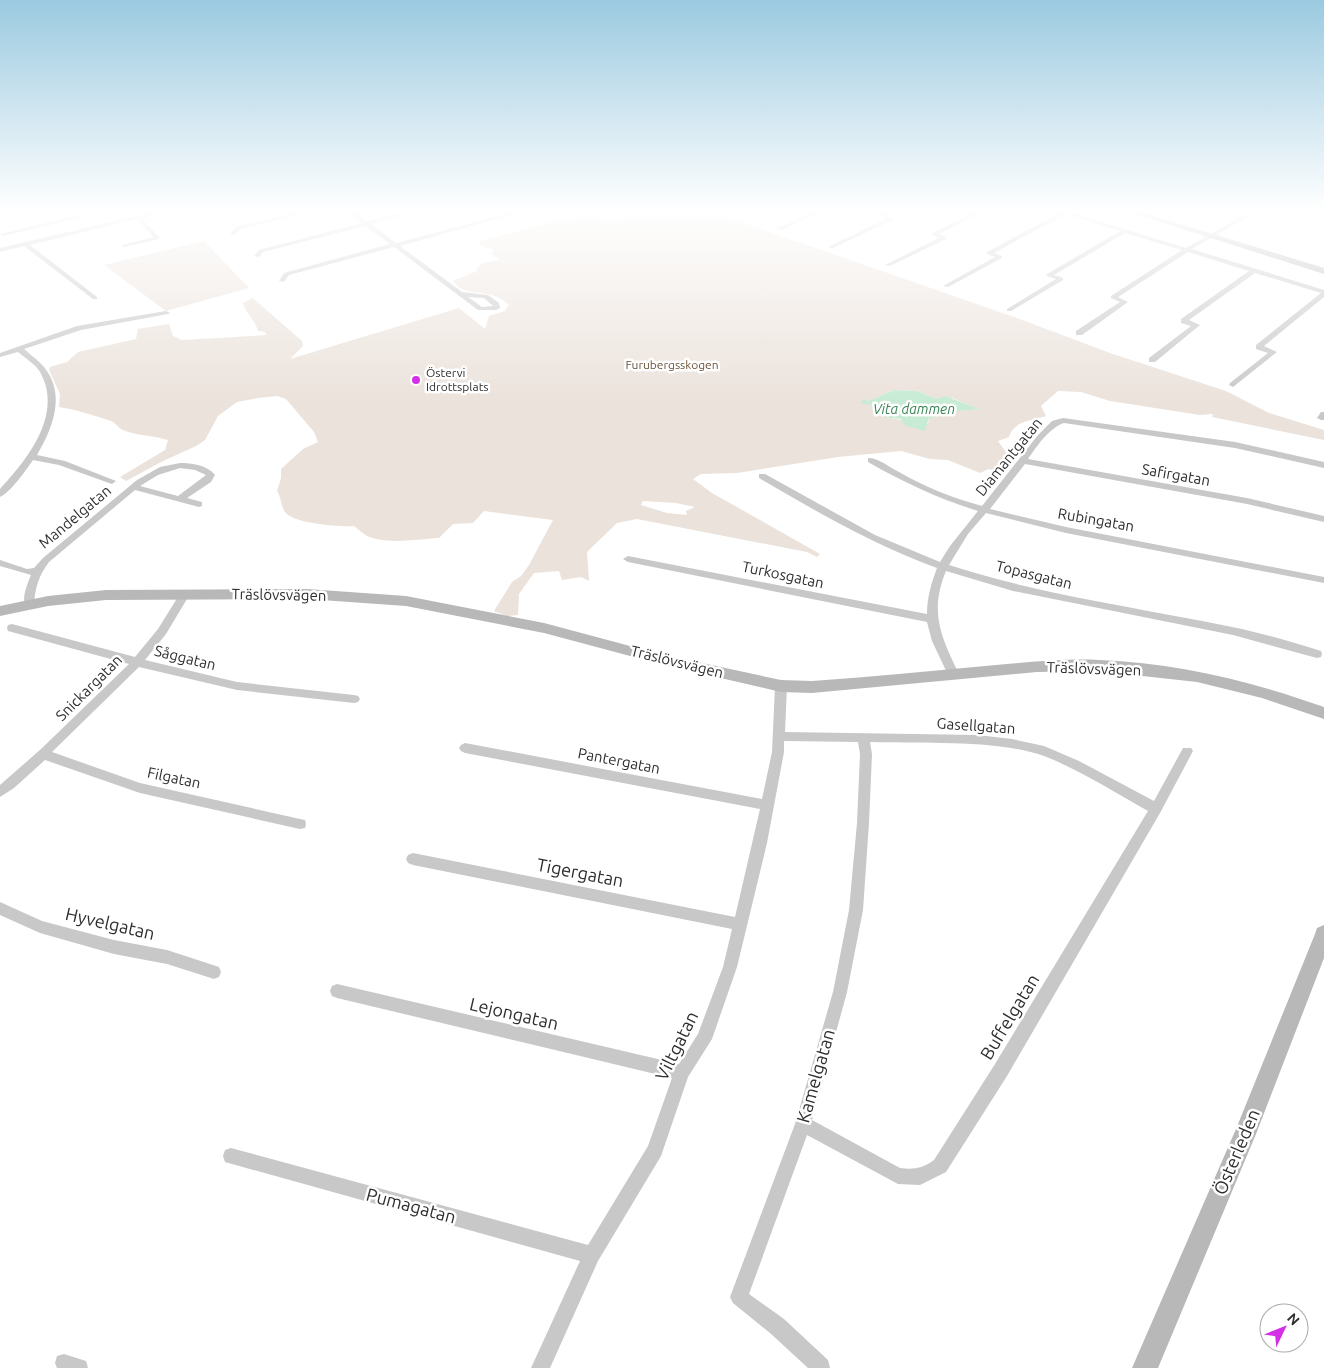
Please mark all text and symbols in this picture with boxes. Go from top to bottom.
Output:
park label: Furubergsskogen [625,358,719,371]
place label: Östervi Idrottsplats [426,366,489,393]
marker: Östervi Idrottsplats [410,374,422,386]
water label: Vita dammen [873,401,955,417]
street label: Diamantgatan [972,414,1045,499]
street label: Safirgatan [1141,460,1212,489]
street label: Mandelgatan [35,482,114,552]
street label: Rubingatan [1057,504,1136,535]
street label: Topasgatan [994,557,1074,592]
street label: Turkosgatan [741,558,826,591]
street label: Träslövsvägen [232,585,327,604]
street label: Såggatan [153,642,218,673]
street label: Träslövsvägen [629,642,725,681]
street label: Snickargatan [52,651,125,724]
street label: Träslövsvägen [1046,658,1142,679]
street label: Gasellgatan [936,714,1016,737]
street label: Pantergatan [577,744,662,777]
street label: Filgatan [146,764,202,791]
street label: Tigergatan [535,854,625,890]
street label: Hyvelgatan [64,903,157,943]
street label: Buffelgatan [976,970,1042,1063]
street label: Lejongatan [468,993,561,1033]
street label: Viltgatan [651,1008,701,1083]
street label: Kamelgatan [792,1027,838,1125]
street label: Österleden [1209,1106,1263,1197]
street label: Pumagatan [364,1183,458,1227]
north arrow [1259,1303,1309,1353]
text: N [1284,1310,1303,1328]

